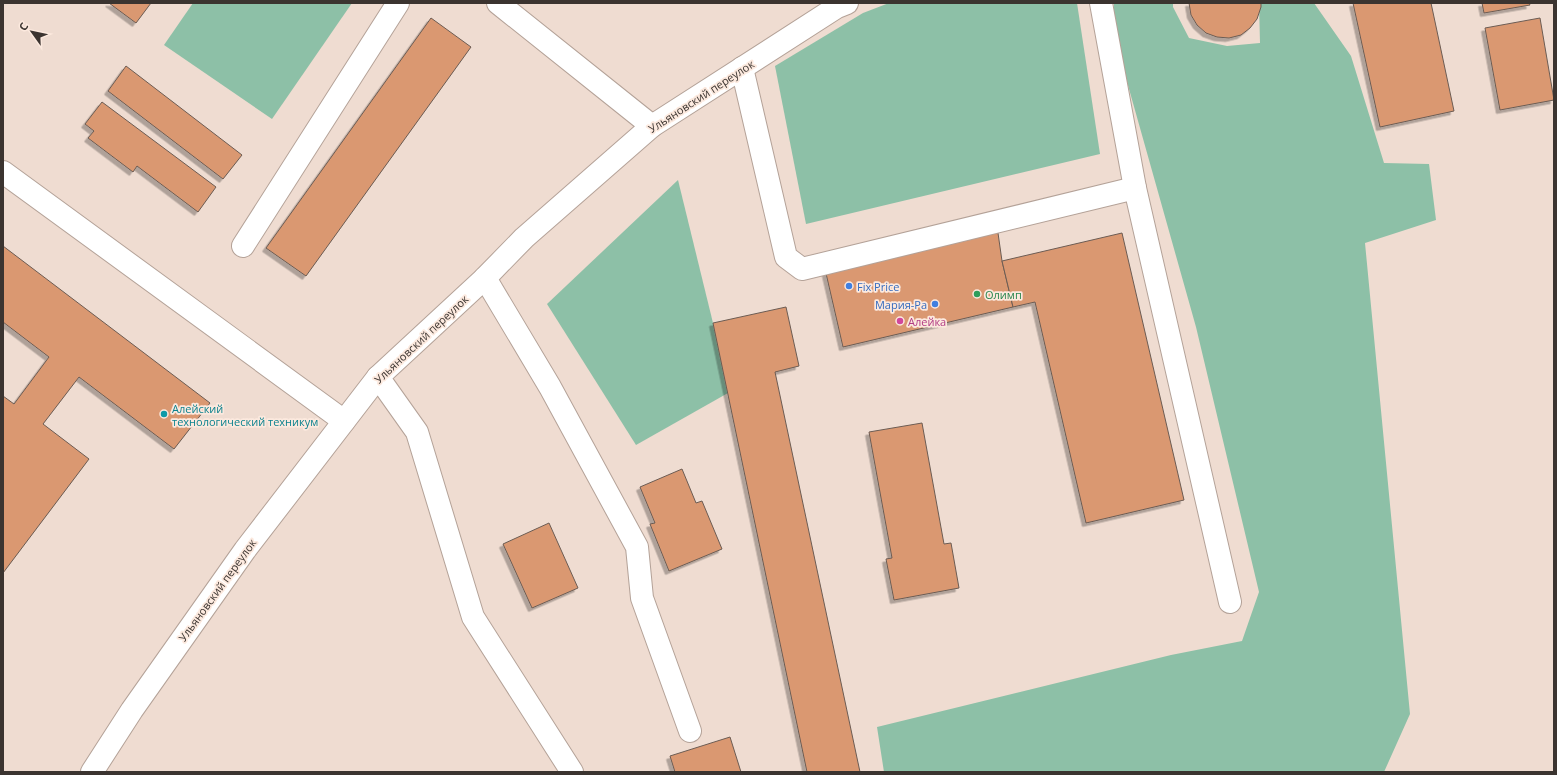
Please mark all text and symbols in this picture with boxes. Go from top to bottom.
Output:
north arrow [12,12,52,52]
text: С [15,19,31,33]
street label: Ульяновский переулок [645,56,757,136]
place label: Fix Price [857,279,899,294]
marker: Fix Price [844,281,854,291]
place label: Олимп [985,287,1022,302]
marker: Олимп [972,289,982,299]
street label: Ульяновский переулок [371,291,471,387]
place label: Мария-Ра [875,297,927,312]
marker: Мария-Ра [930,299,940,309]
place label: Алейка [908,314,946,329]
marker: Алейка [895,316,905,326]
place label: Алейский технологический техникум [172,401,318,429]
marker: Алейский технологический техникум [159,409,169,419]
street label: Ульяновский переулок [175,535,260,644]

